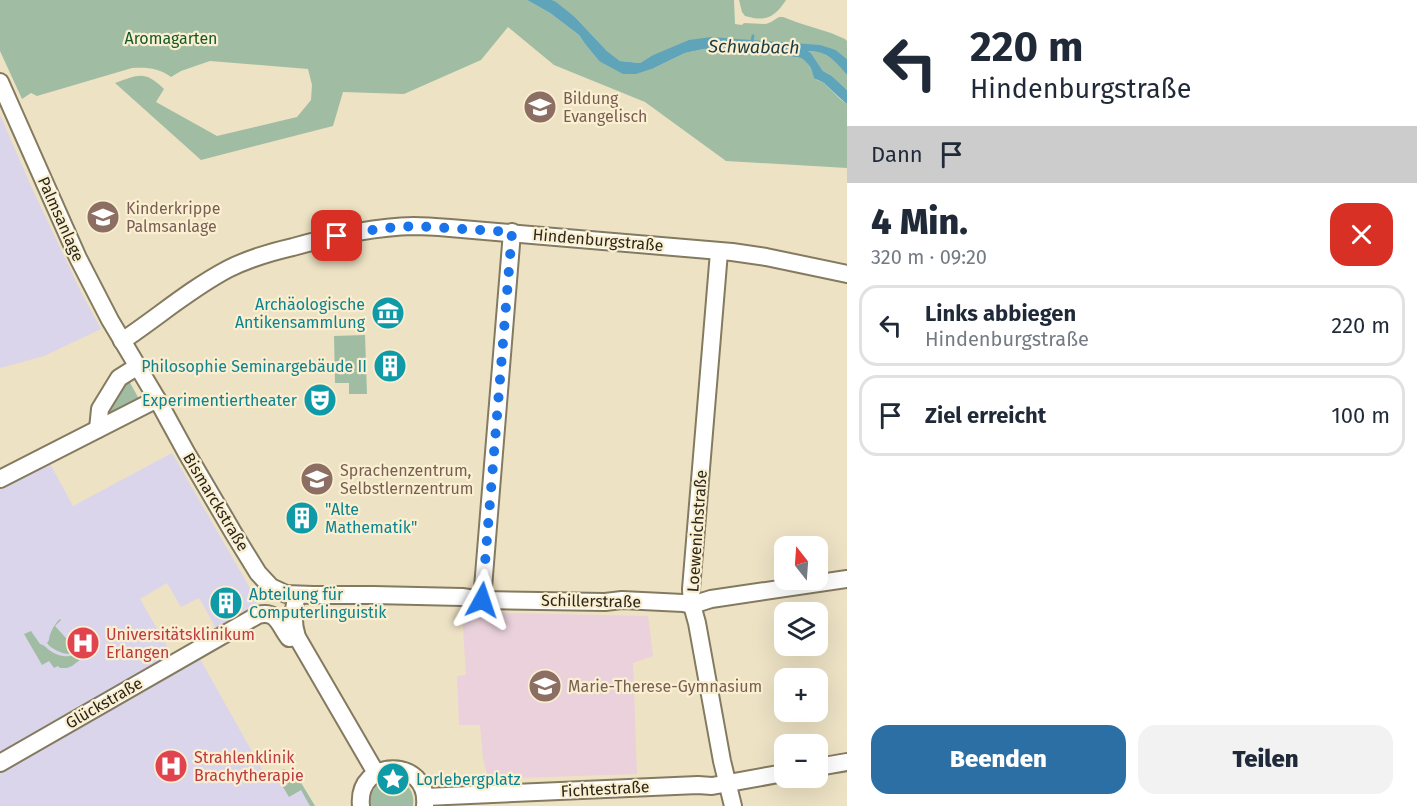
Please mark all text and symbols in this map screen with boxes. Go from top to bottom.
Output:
text: 220 m [970,22,1083,72]
icon: left [871,24,949,102]
park label: Aromagarten [125,29,218,48]
water label: Schwabach [707,35,800,59]
text: Hindenburgstraße [970,73,1191,105]
school or university icon: Bildung Evangelisch [522,89,558,125]
place label: Bildung Evangelisch [563,89,647,126]
icon: arrive [935,138,968,171]
text: Dann [871,141,923,168]
street label: Palmsanlage [34,174,88,264]
school or university icon: Kinderkrippe Palmsanlage [85,199,121,235]
place label: Kinderkrippe Palmsanlage [126,199,220,236]
text: 4 Min. [871,200,968,244]
button: close [1330,203,1393,266]
pin [311,210,362,261]
icon: arrive [320,219,353,252]
street label: Hindenburgstraße [532,225,664,255]
text: 320 m · 09:20 [871,245,987,269]
place label: Archäologische Antikensammlung [235,295,366,332]
museum icon: Archäologische Antikensammlung [370,295,406,331]
text: Links abbiegen [925,300,1076,327]
icon: left [874,309,907,342]
text: 220 m [1331,312,1390,339]
text: Hindenburgstraße [925,327,1089,351]
building icon: Philosophie Seminargebäude II [372,348,408,384]
place label: Philosophie Seminargebäude II [141,357,367,376]
theatre icon: Experimentiertheater [302,382,338,418]
place label: Experimentiertheater [142,391,298,410]
icon: arrive [874,399,907,432]
text: Ziel erreicht [925,402,1046,429]
text: 100 m [1331,402,1390,429]
street label: Bismarckstraße [179,449,253,555]
school or university icon: Sprachenzentrum, Selbstlernzentrum [299,461,335,497]
place label: Sprachenzentrum, Selbstlernzentrum [340,461,474,498]
street label: Loewenichstraße [683,469,711,593]
building icon: "Alte Mathematik" [284,500,320,536]
place label: "Alte Mathematik" [325,500,417,537]
north arrow [774,536,828,590]
map controls [774,536,828,788]
position arrow [450,568,514,632]
building icon: Abteilung für Computerlinguistik [208,585,244,621]
place label: Abteilung für Computerlinguistik [249,585,387,622]
street label: Schillerstraße [541,591,641,611]
button: layers [774,602,828,656]
hospital icon: Universitätsklinikum Erlangen [65,625,101,661]
place label: Universitätsklinikum Erlangen [106,625,255,662]
school or university icon: Marie-Therese-Gymnasium [527,668,563,704]
button: + [774,668,828,722]
street label: Glückstraße [62,673,146,733]
place label: Marie-Therese-Gymnasium [568,677,762,696]
button: Beenden [871,725,1126,794]
button: Teilen [1138,725,1393,794]
button: − [774,734,828,788]
hospital icon: Strahlenklinik Brachytherapie [153,748,189,784]
place label: Strahlenklinik Brachytherapie [194,748,304,785]
place icon: Lorlebergplatz [375,761,411,797]
place label: Lorlebergplatz [416,770,520,789]
street label: Fichtestraße [560,777,650,801]

